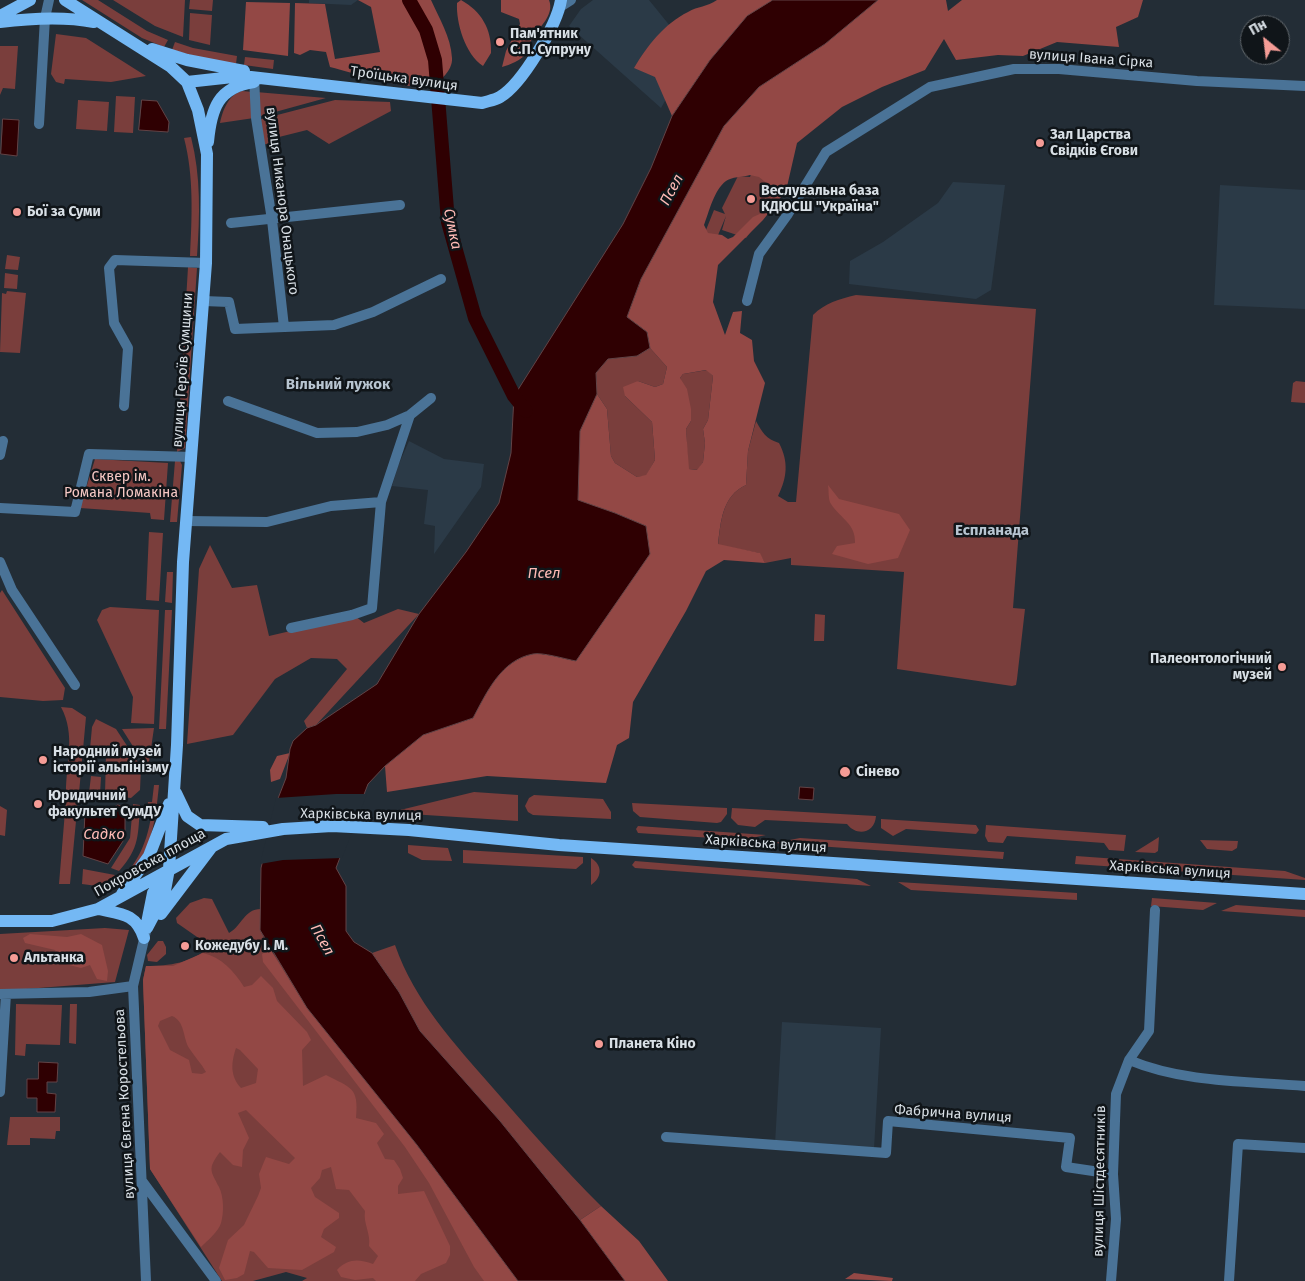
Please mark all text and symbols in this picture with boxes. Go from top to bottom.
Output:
north arrow [1240,15,1290,65]
text: Пн [1246,16,1270,39]
place label: Пам'ятник С.П. Супруну [510,26,591,58]
marker: Пам'ятник С.П. Супруну [494,36,506,48]
street label: вулиця Івана Сірка [1028,46,1154,72]
street label: Троїцька вулиця [349,63,459,95]
street label: вулиця Никанора Онацького [262,106,302,296]
place label: Зал Царства Свідків Єгови [1050,127,1138,160]
marker: Зал Царства Свідків Єгови [1034,137,1046,149]
water label: Псел [656,171,688,209]
place label: Веслувальна база КДЮСШ "Україна" [761,183,879,216]
marker: Веслувальна база КДЮСШ "Україна" [745,193,757,205]
place label: Бої за Суми [27,204,101,220]
marker: Бої за Суми [11,206,23,218]
water label: Сумка [439,207,465,251]
street label: вулиця Героїв Сумщини [169,292,197,448]
district label: Вільний лужок [286,376,390,394]
park label: Сквер ім. Романа Ломакіна [64,469,178,502]
district label: Еспланада [955,522,1029,540]
water label: Псел [527,565,561,583]
place label: Палеонтологічний музей [1150,651,1272,684]
marker: Палеонтологічний музей [1276,661,1288,673]
place label: Народний музей історії альпінізму [53,744,169,776]
marker: Народний музей історії альпінізму [37,754,49,766]
place label: Сінево [856,764,900,780]
marker: Сінево [838,765,852,779]
place label: Юридичний факультет СумДУ [48,788,161,820]
marker: Юридичний факультет СумДУ [32,798,44,810]
street label: Харківська вулиця [300,806,422,824]
street label: Покровська площа [91,825,209,901]
water label: Садко [83,826,125,844]
street label: Харківська вулиця [705,831,827,857]
street label: Харківська вулиця [1109,857,1231,883]
water label: Псел [306,921,338,959]
place label: Кожедубу І. М. [195,938,288,954]
marker: Кожедубу І. М. [179,940,191,952]
place label: Альтанка [24,950,84,966]
marker: Альтанка [8,952,20,964]
street label: вулиця Євгена Коростельова [112,1008,138,1200]
place label: Планета Кіно [609,1036,696,1052]
marker: Планета Кіно [593,1038,605,1050]
street label: Фабрична вулиця [894,1102,1012,1126]
street label: вулиця Шістдесятників [1090,1105,1110,1257]

